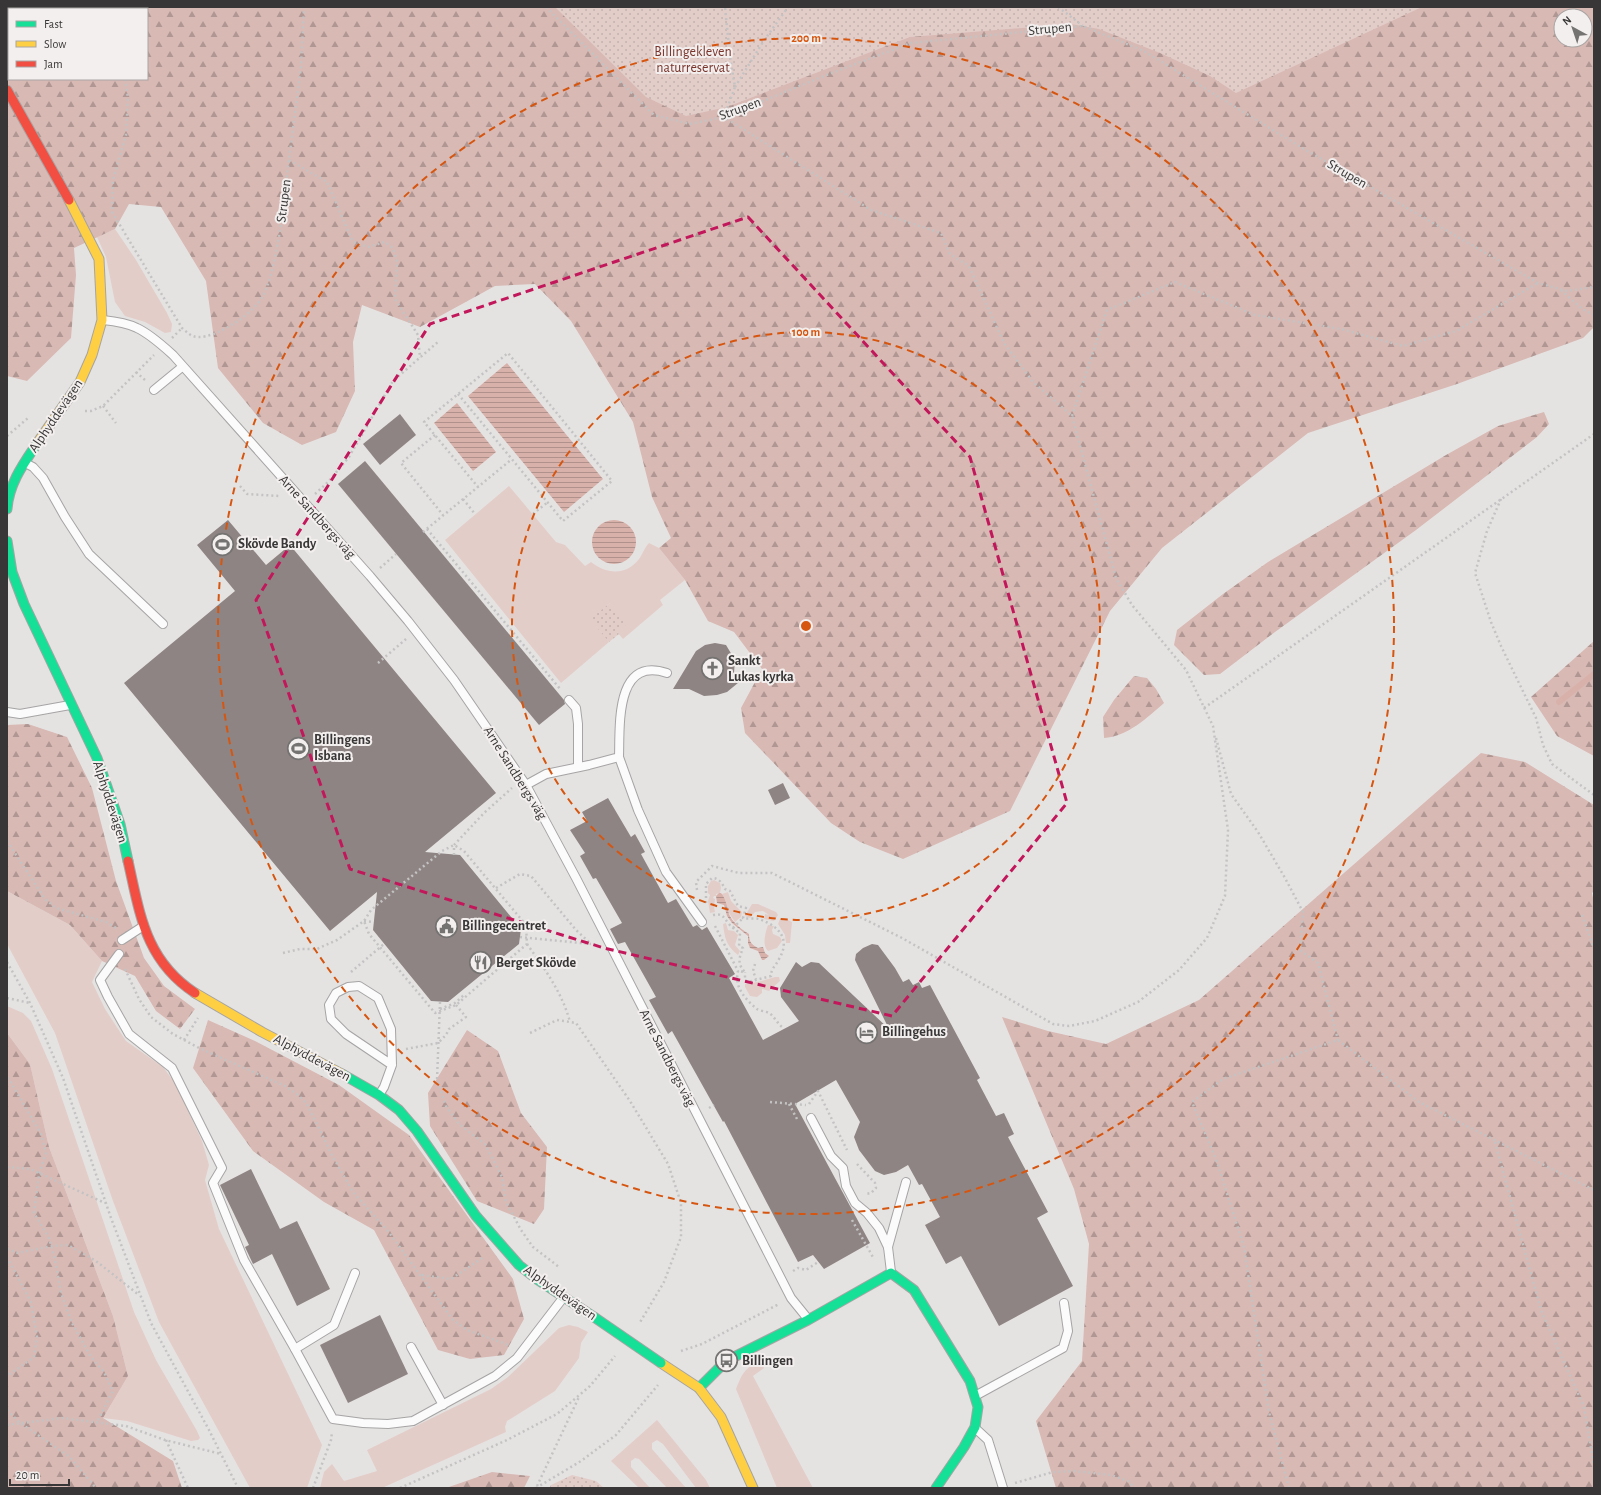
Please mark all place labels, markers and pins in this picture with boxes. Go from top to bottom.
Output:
sports icon: Skövde Bandy [210,531,236,557]
place label: Skövde Bandy [238,537,317,551]
centre of rings [799,619,813,633]
place label: Sankt Lukas kyrka [728,654,794,684]
church icon: Sankt Lukas kyrka [699,656,725,682]
place label: Billingens Isbana [314,733,371,763]
sports icon: Billingens Isbana [285,735,311,761]
public building icon: Billingecentret [433,913,459,939]
place label: Billingecentret [462,919,546,933]
restaurant icon: Berget Skövde [467,950,493,976]
place label: Berget Skövde [496,956,577,970]
hotel icon: Billingehus [854,1019,880,1045]
place label: Billingehus [882,1025,946,1039]
bus stop icon: Billingen [713,1348,739,1374]
place label: Billingen [742,1354,793,1368]

